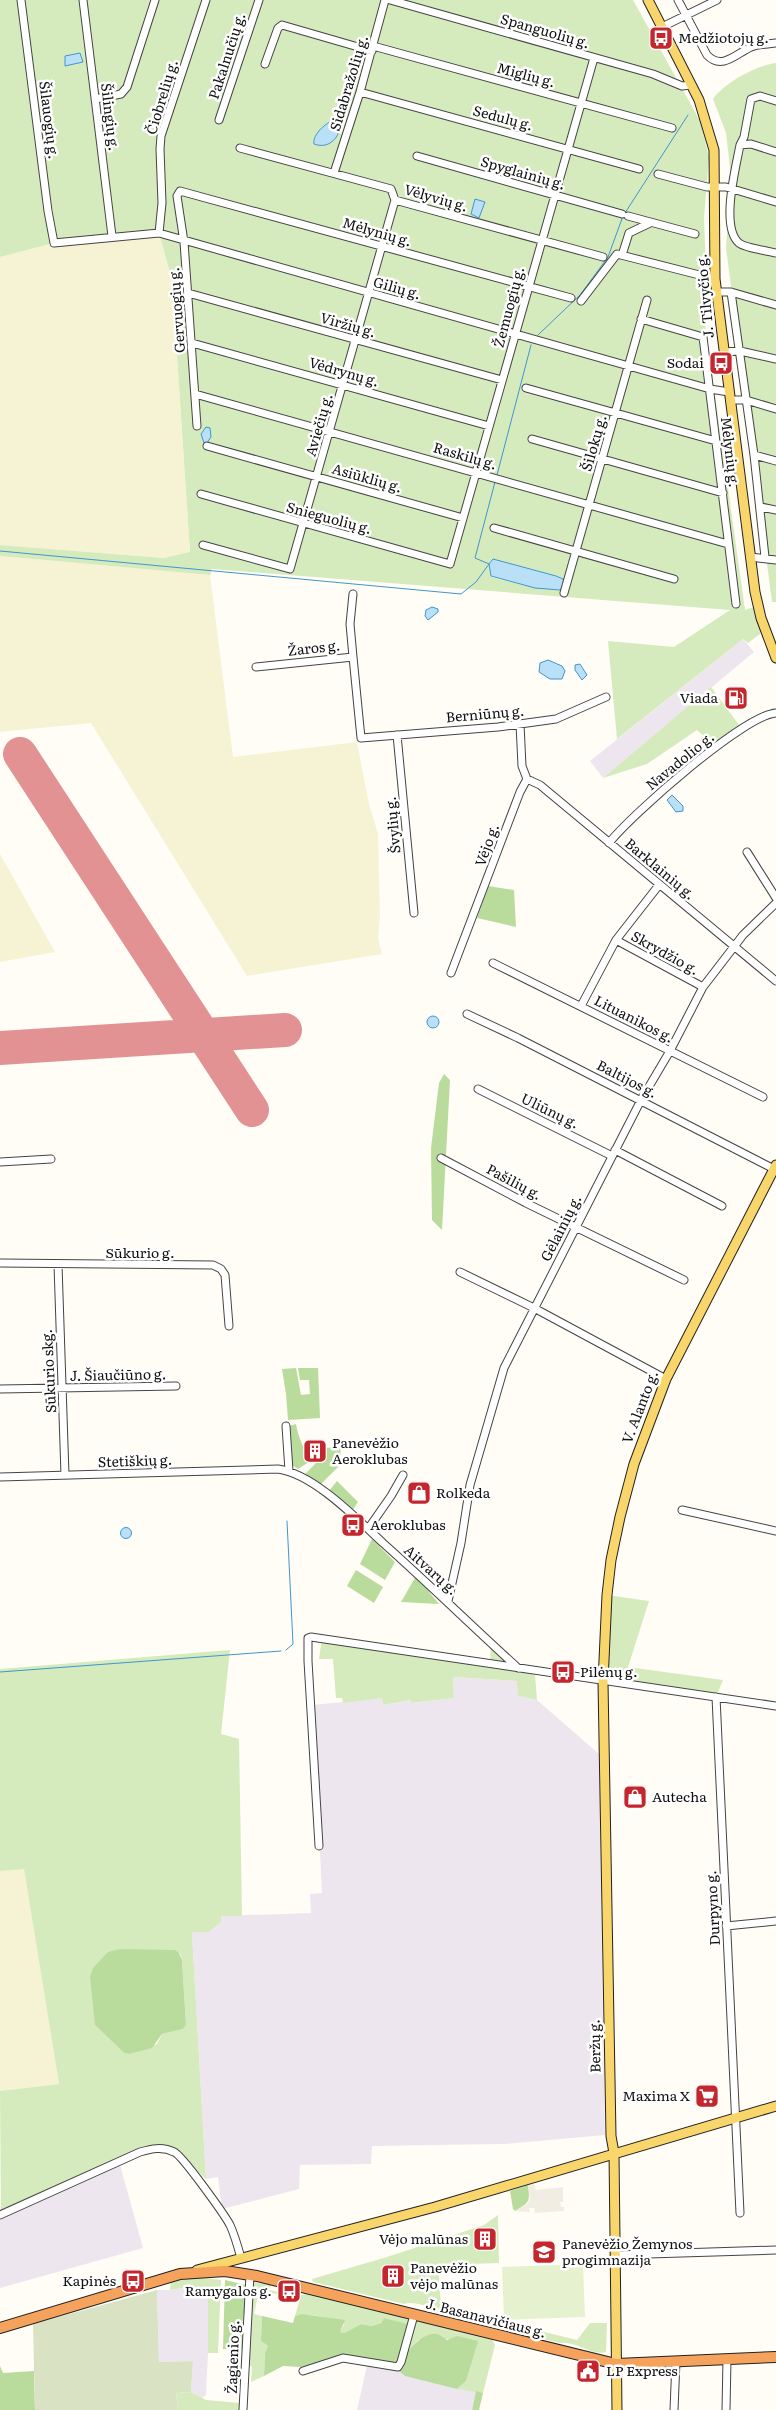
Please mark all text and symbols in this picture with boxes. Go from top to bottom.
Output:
street label: Spanguolių g. [498,8,592,52]
street label: Pakalnučių g. [203,10,249,102]
bus stop icon: Medžiotojų g. [648,25,674,51]
place label: Medžiotojų g. [678,27,769,47]
street label: Sidabražolių g. [324,32,372,133]
street label: Čiobrelių g. [140,57,182,137]
street label: Miglių g. [495,57,558,91]
street label: Šilauogių g. [35,80,65,160]
street label: Šilingių g. [97,82,125,152]
street label: Sedulų g. [471,99,535,135]
street label: Spyglainių g. [479,150,568,194]
street label: Vėlyvių g. [402,178,470,216]
street label: Mėlynių g. [340,212,414,250]
street label: J. Tilvyčio g. [690,253,718,339]
street label: Žemuogių g. [488,264,528,349]
street label: Gervuogių g. [163,266,189,354]
street label: Gilių g. [371,271,423,303]
street label: Viržių g. [318,307,378,341]
bus stop icon: Sodai [708,350,734,376]
street label: Vėdrynų g. [307,351,382,391]
place label: Sodai [667,352,704,372]
street label: Aviečių g. [299,391,337,459]
street label: Šilokų g. [575,412,611,473]
street label: Mėlynių g. [717,415,745,488]
street label: Raskilų g. [431,436,499,474]
street label: Asiūklių g. [330,458,405,497]
street label: Snieguolių g. [284,496,374,538]
street label: Žaros g. [287,634,341,660]
fuel station icon: Viada [723,685,749,711]
place label: Viada [680,687,718,707]
street label: Berniūnų g. [445,700,525,726]
street label: Navadolio g. [641,726,718,794]
street label: Švylių g. [380,796,404,854]
street label: Vėjo g. [469,821,503,869]
street label: Barklainių g. [621,833,700,904]
street label: Skrydžio g. [628,925,703,979]
street label: Lituanikos g. [591,989,678,1047]
street label: Baltijos g. [594,1054,661,1102]
street label: Uliūnų g. [518,1087,583,1133]
street label: Pašilių g. [483,1158,546,1204]
street label: Gėlainių g. [535,1191,585,1264]
street label: Sūkurio g. [105,1242,175,1262]
street label: Sūkurio skg. [36,1329,60,1414]
street label: J. Šiaučiūno g. [69,1363,167,1385]
street label: V. Alanto g. [616,1367,662,1446]
place label: Panevėžio Aeroklubas [332,1432,408,1468]
building icon: Panevėžio Aeroklubas [302,1438,328,1464]
street label: Stetiškių g. [97,1449,173,1471]
shop icon: Rolkeda [406,1480,432,1506]
place label: Rolkeda [436,1482,491,1502]
bus stop icon: Aeroklubas [340,1512,366,1538]
place label: Aeroklubas [370,1514,446,1534]
street label: Aitvarų g. [400,1540,463,1599]
bus stop icon: Pilėnų g. [550,1659,576,1685]
place label: Pilėnų g. [580,1661,638,1681]
shop icon: Autecha [622,1784,648,1810]
place label: Autecha [652,1786,707,1806]
street label: Durpyno g. [700,1870,724,1946]
street label: Beržų g. [584,2019,604,2073]
supermarket icon: Maxima X [694,2083,720,2109]
place label: Maxima X [622,2085,690,2105]
building icon: Vėjo malūnas [472,2226,498,2252]
place label: Vėjo malūnas [379,2228,468,2248]
place label: Panevėžio Žemynos progimnazija [562,2233,692,2269]
school or university icon: Panevėžio Žemynos progimnazija [531,2239,557,2265]
place label: Panevėžio vėjo malūnas [410,2257,498,2293]
building icon: Panevėžio vėjo malūnas [380,2263,406,2289]
bus stop icon: Kapinės [120,2268,146,2294]
place label: Kapinės [62,2270,116,2290]
bus stop icon: Ramygalos g. [276,2278,302,2304]
place label: Ramygalos g. [185,2280,272,2300]
street label: J. Basanavičiaus g. [424,2292,548,2342]
street label: Žagienio g. [221,2320,243,2394]
public building icon: LP Express [575,2358,601,2384]
place label: LP Express [606,2360,678,2380]

